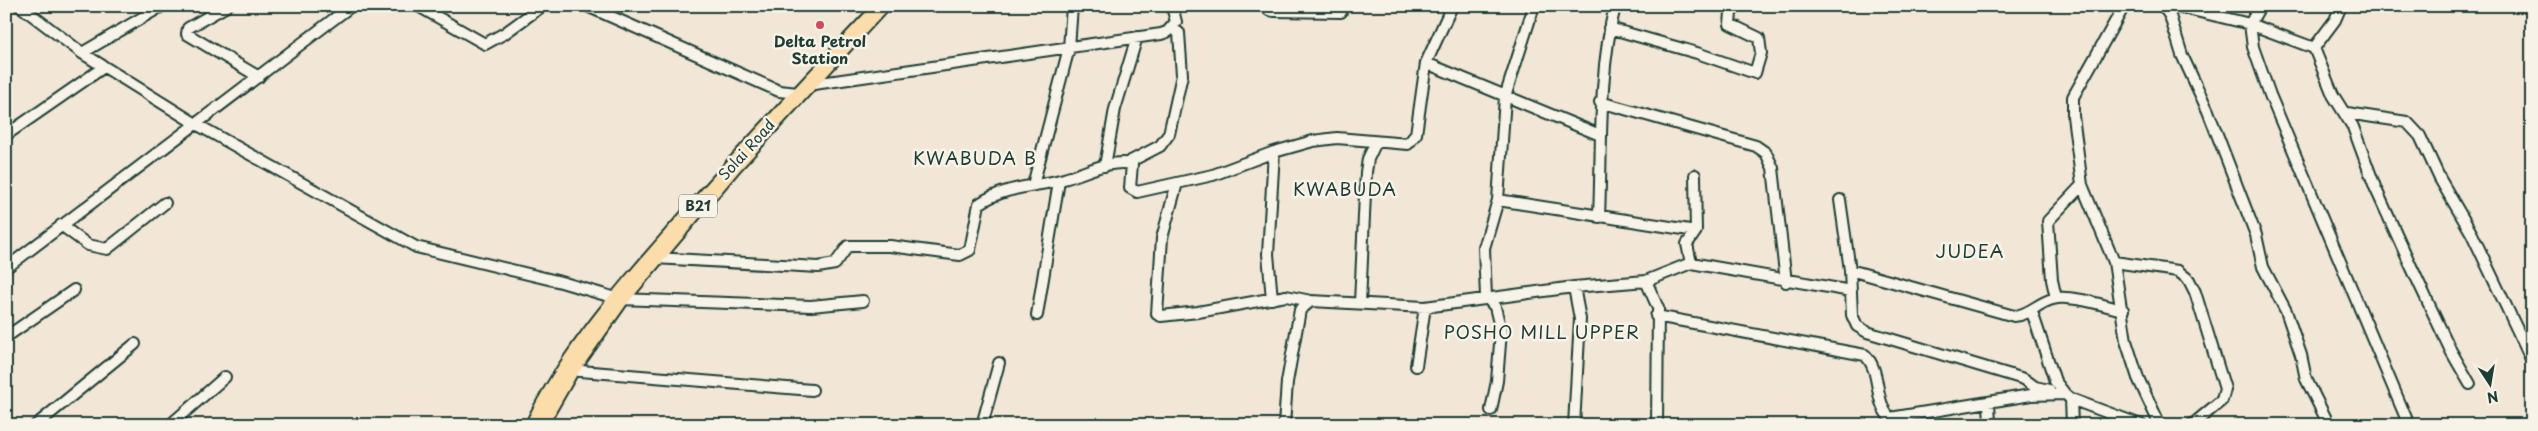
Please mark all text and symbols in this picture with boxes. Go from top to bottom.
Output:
marker: Delta Petrol Station [814,19,826,31]
place label: Delta Petrol Station [774,29,866,69]
street label: Solai Road [712,113,780,185]
district label: KWABUDA B [913,144,1037,171]
district label: KWABUDA [1293,175,1397,202]
road number: B21 [679,195,717,218]
district label: JUDEA [1935,237,2005,264]
district label: POSHO MILL UPPER [1444,318,1640,345]
north arrow [2466,358,2516,408]
text: N [2485,386,2500,409]

